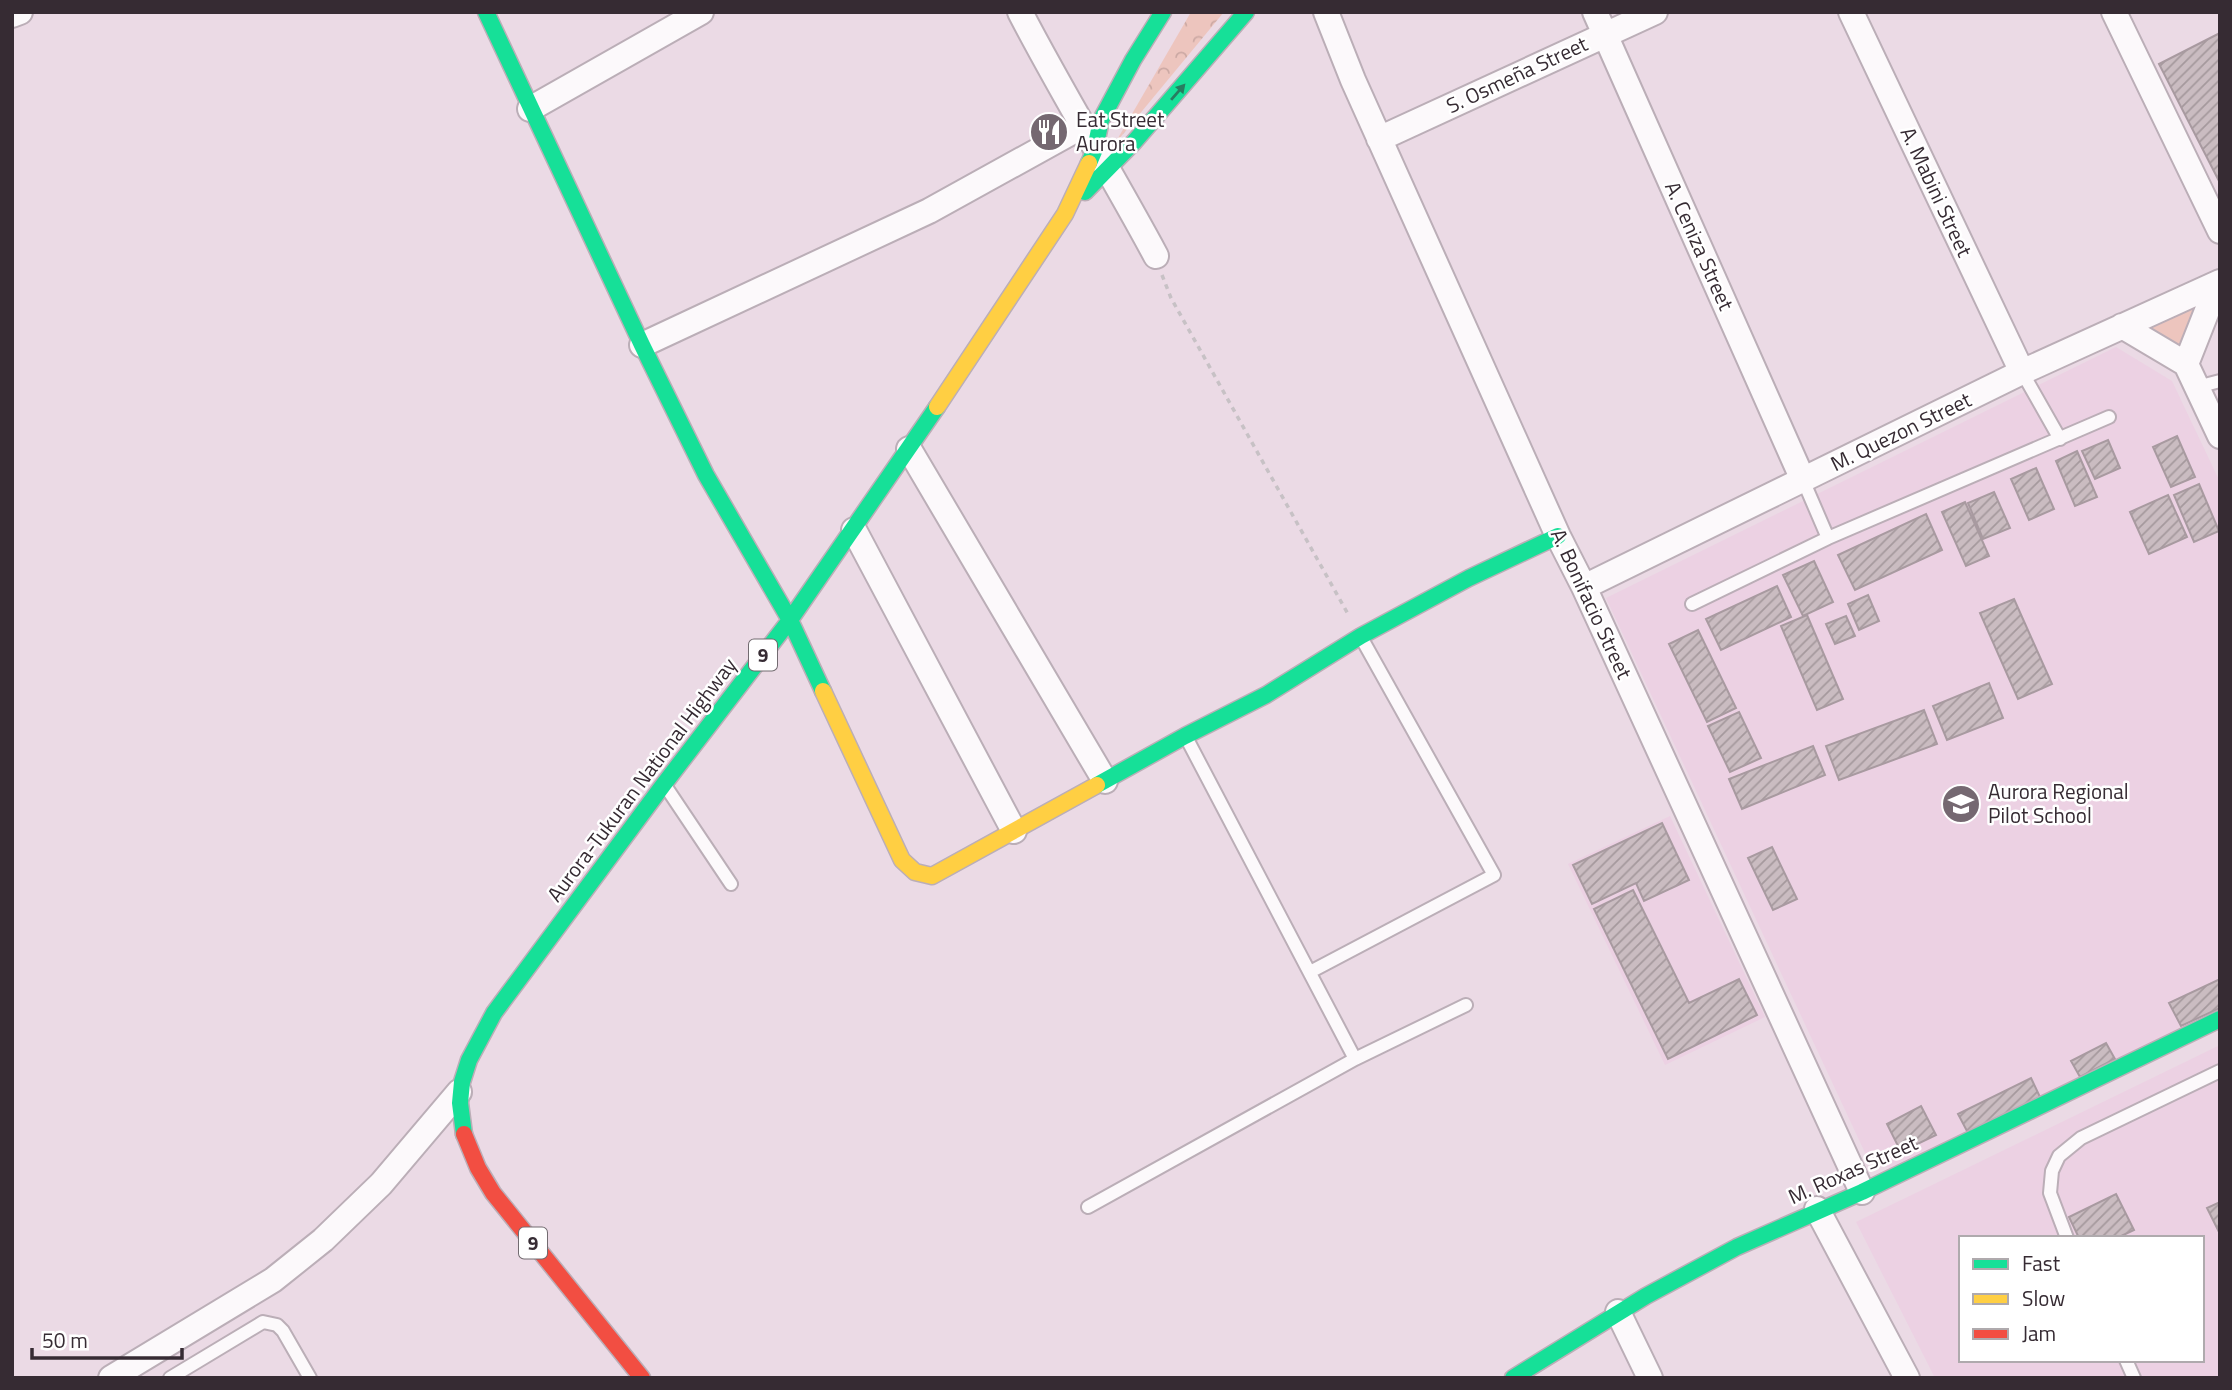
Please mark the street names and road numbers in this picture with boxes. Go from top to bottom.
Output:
street label: S. Osmeña Street [1441,27,1593,121]
street label: A. Mabini Street [1893,121,1981,262]
street label: A. Ceniza Street [1657,176,1743,316]
street label: M. Quezon Street [1825,383,1977,479]
street label: A. Bonifacio Street [1543,523,1641,685]
road number: 9 [749,640,777,670]
street label: Aurora-Tukuran National Highway [538,650,744,908]
street label: M. Roxas Street [1783,1126,1923,1212]
road number: 9 [519,1228,547,1259]

